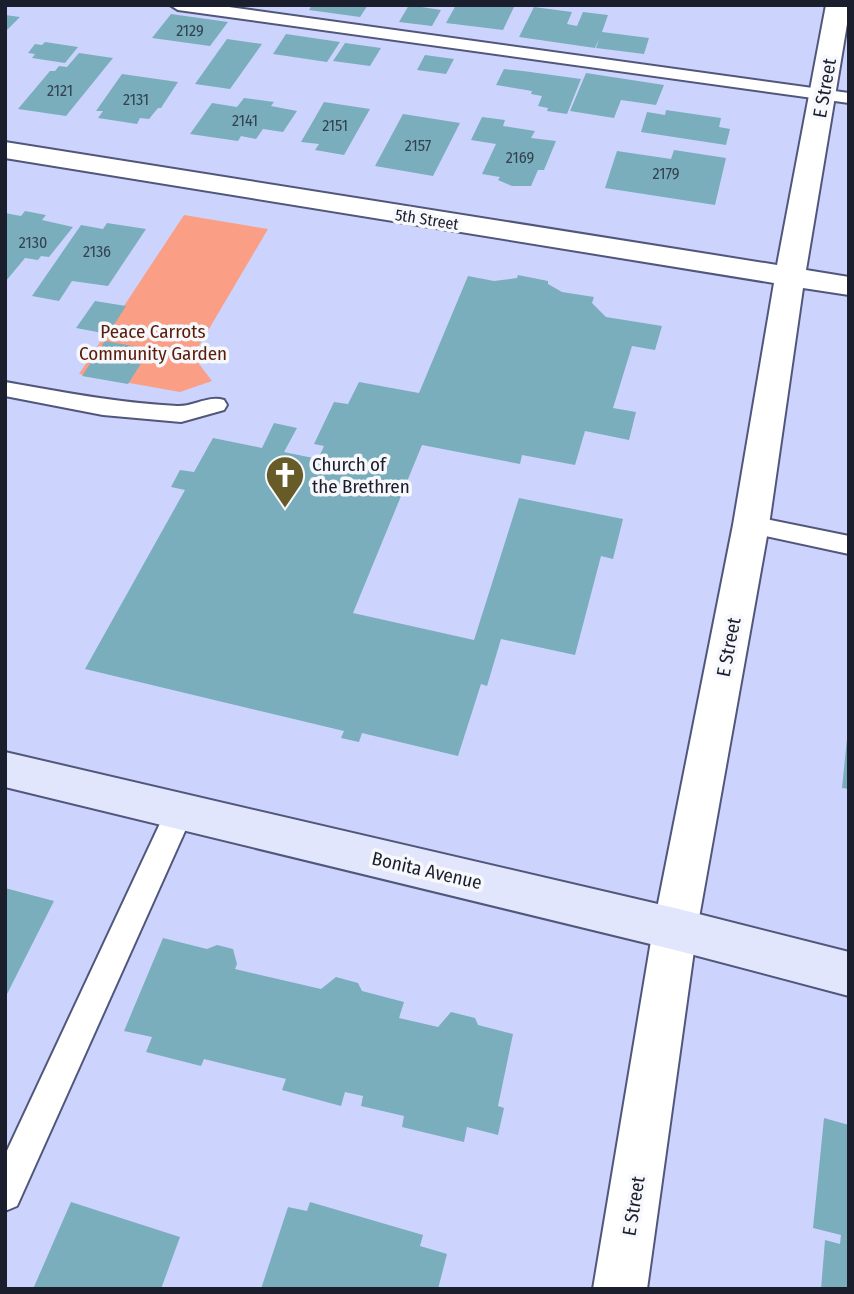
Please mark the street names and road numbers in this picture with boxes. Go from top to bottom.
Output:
street label: E Street [808,56,841,120]
street label: 5th Street [394,205,461,234]
street label: E Street [711,615,746,679]
street label: Bonita Avenue [370,847,484,894]
street label: E Street [617,1174,650,1238]

